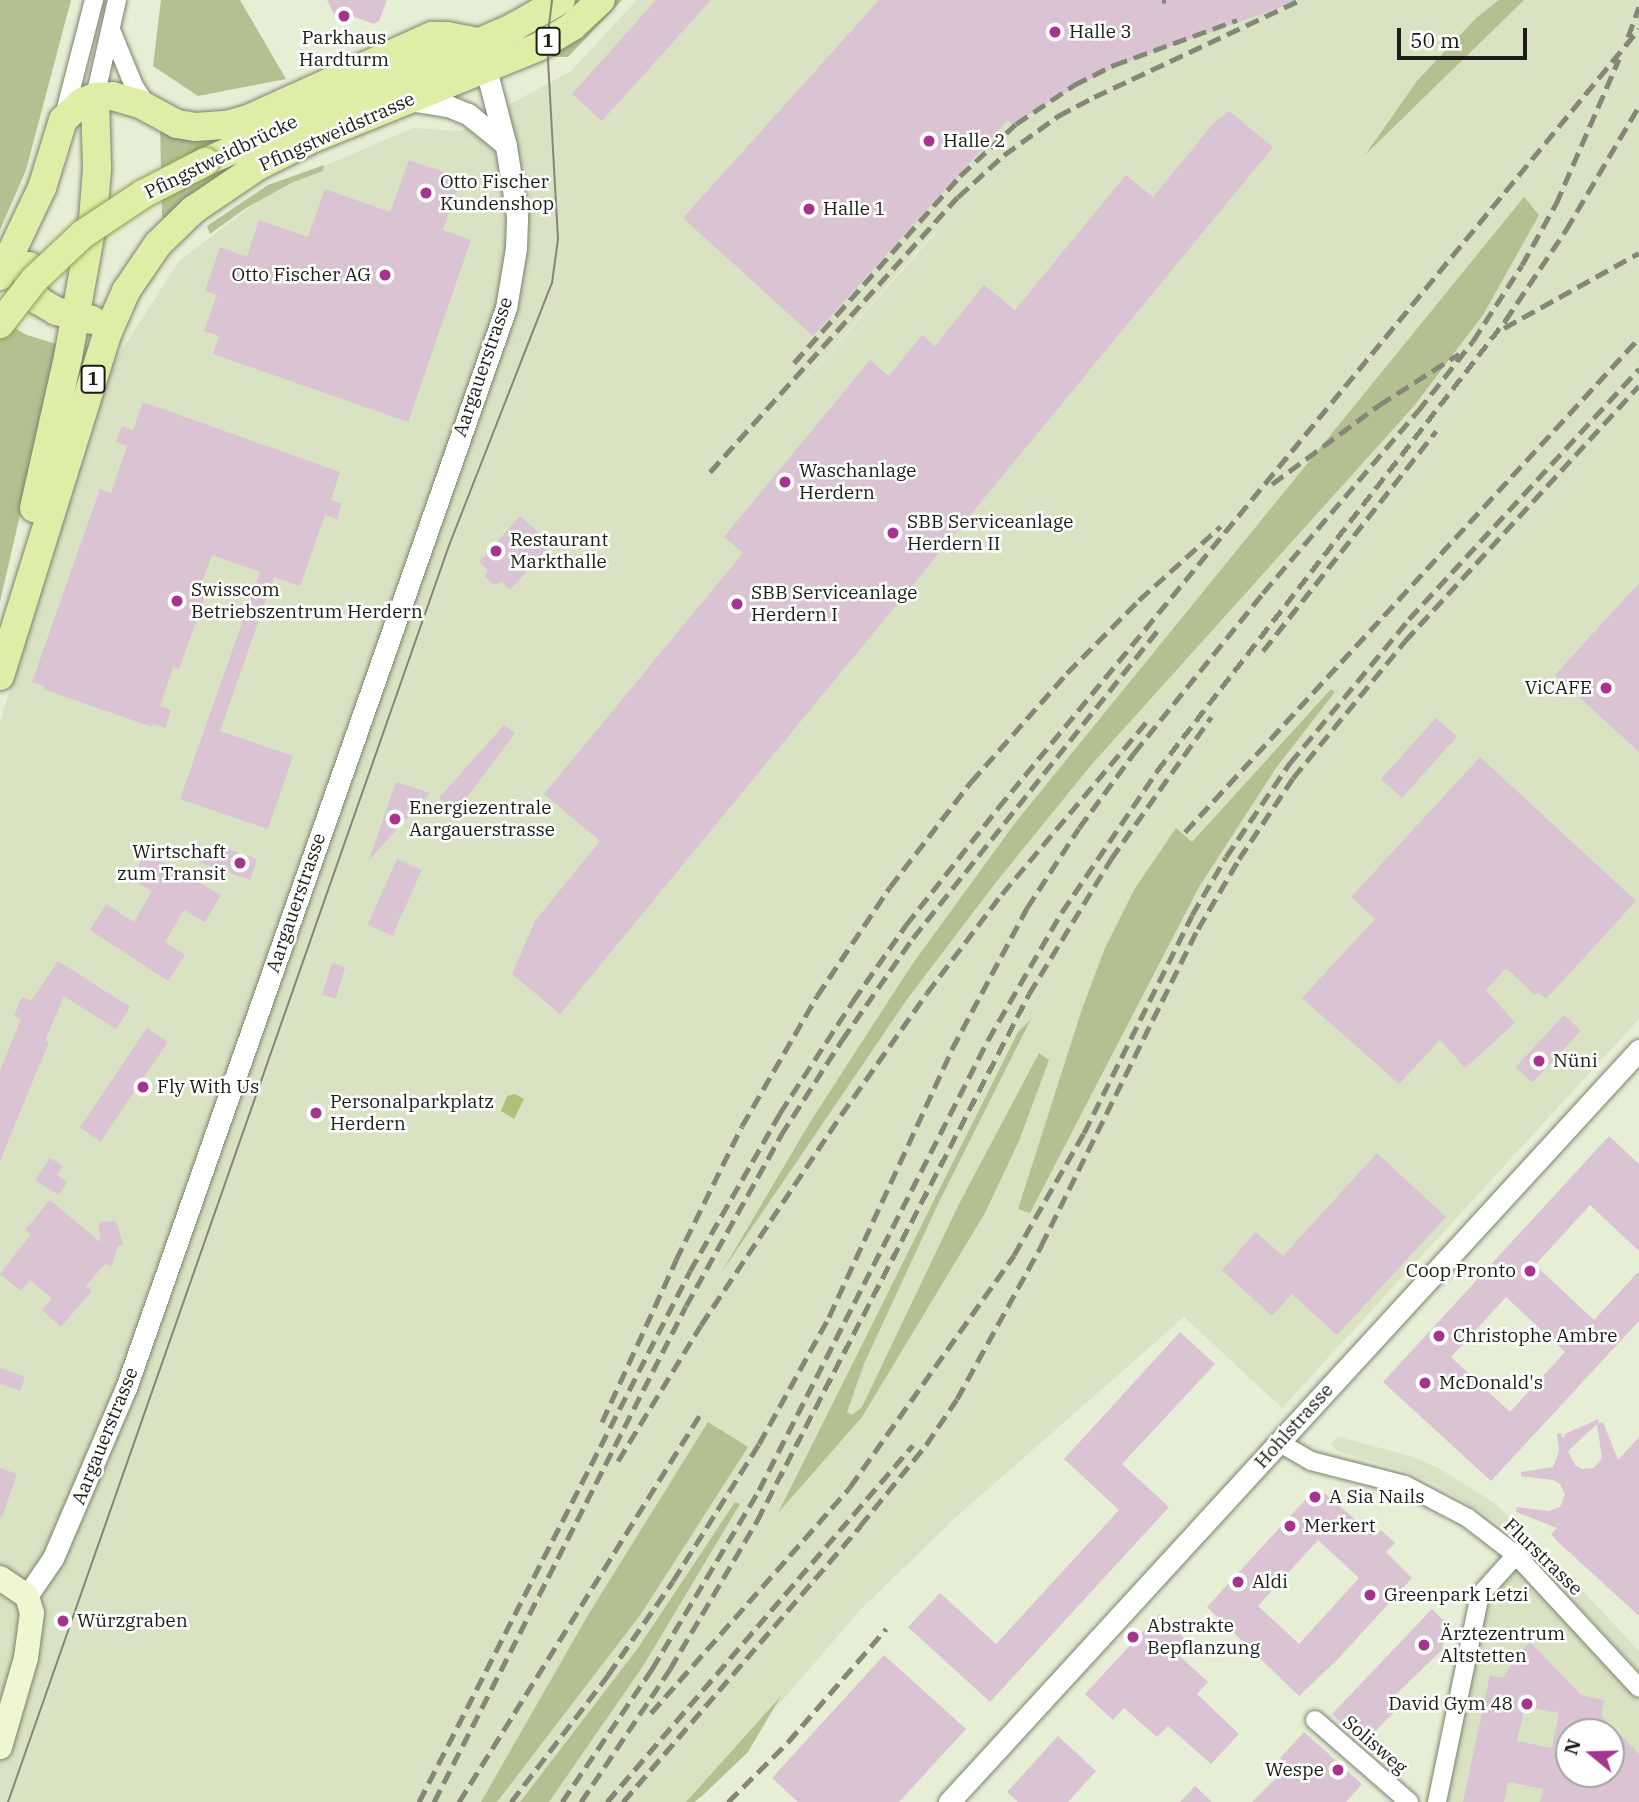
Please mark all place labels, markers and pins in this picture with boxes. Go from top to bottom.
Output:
marker: Parkhaus Hardturm [336,8,352,24]
place label: Halle 3 [1069,21,1132,43]
marker: Halle 3 [1047,24,1063,40]
place label: Parkhaus Hardturm [299,27,389,71]
place label: Halle 2 [943,130,1006,152]
marker: Halle 2 [921,133,937,149]
place label: Otto Fischer Kundenshop [440,171,554,215]
marker: Otto Fischer Kundenshop [418,185,434,201]
place label: Halle 1 [823,198,886,220]
marker: Halle 1 [801,201,817,217]
place label: Otto Fischer AG [231,264,371,286]
marker: Otto Fischer AG [377,267,393,283]
place label: Waschanlage Herdern [799,460,916,504]
marker: Waschanlage Herdern [777,474,793,490]
place label: SBB Serviceanlage Herdern II [907,511,1073,555]
marker: SBB Serviceanlage Herdern II [885,525,901,541]
place label: Restaurant Markthalle [510,529,608,573]
marker: Restaurant Markthalle [488,543,504,559]
place label: Swisscom Betriebszentrum Herdern [191,579,423,623]
place label: SBB Serviceanlage Herdern I [751,582,917,626]
marker: Swisscom Betriebszentrum Herdern [169,593,185,609]
marker: SBB Serviceanlage Herdern I [729,596,745,612]
place label: ViCAFE [1525,677,1592,699]
marker: ViCAFE [1598,680,1614,696]
place label: Energiezentrale Aargauerstrasse [409,797,555,841]
marker: Energiezentrale Aargauerstrasse [387,811,403,827]
place label: Wirtschaft zum Transit [117,841,226,885]
marker: Wirtschaft zum Transit [232,855,248,871]
place label: Nüni [1553,1050,1598,1072]
marker: Nüni [1531,1053,1547,1069]
place label: Fly With Us [157,1076,259,1098]
marker: Fly With Us [135,1079,151,1095]
place label: Personalparkplatz Herdern [330,1091,494,1135]
marker: Personalparkplatz Herdern [308,1105,324,1121]
place label: Coop Pronto [1406,1260,1516,1282]
marker: Coop Pronto [1522,1263,1538,1279]
place label: Christophe Ambre [1453,1325,1617,1347]
marker: Christophe Ambre [1431,1328,1447,1344]
place label: McDonald's [1439,1372,1543,1394]
marker: McDonald's [1417,1375,1433,1391]
place label: A Sia Nails [1329,1486,1424,1508]
marker: A Sia Nails [1307,1489,1323,1505]
place label: Merkert [1304,1515,1375,1537]
marker: Merkert [1282,1518,1298,1534]
place label: Aldi [1252,1571,1288,1593]
marker: Aldi [1230,1574,1246,1590]
place label: Greenpark Letzi [1384,1584,1529,1606]
marker: Greenpark Letzi [1362,1587,1378,1603]
place label: Würzgraben [77,1610,188,1632]
marker: Würzgraben [55,1613,71,1629]
place label: Abstrakte Bepflanzung [1147,1615,1260,1659]
place label: Ärztezentrum Altstetten [1440,1623,1565,1667]
marker: Abstrakte Bepflanzung [1125,1629,1141,1645]
marker: Ärztezentrum Altstetten [1414,1635,1434,1655]
place label: David Gym 48 [1388,1693,1513,1715]
marker: David Gym 48 [1519,1696,1535,1712]
place label: Wespe [1265,1759,1324,1781]
marker: Wespe [1330,1762,1346,1778]

